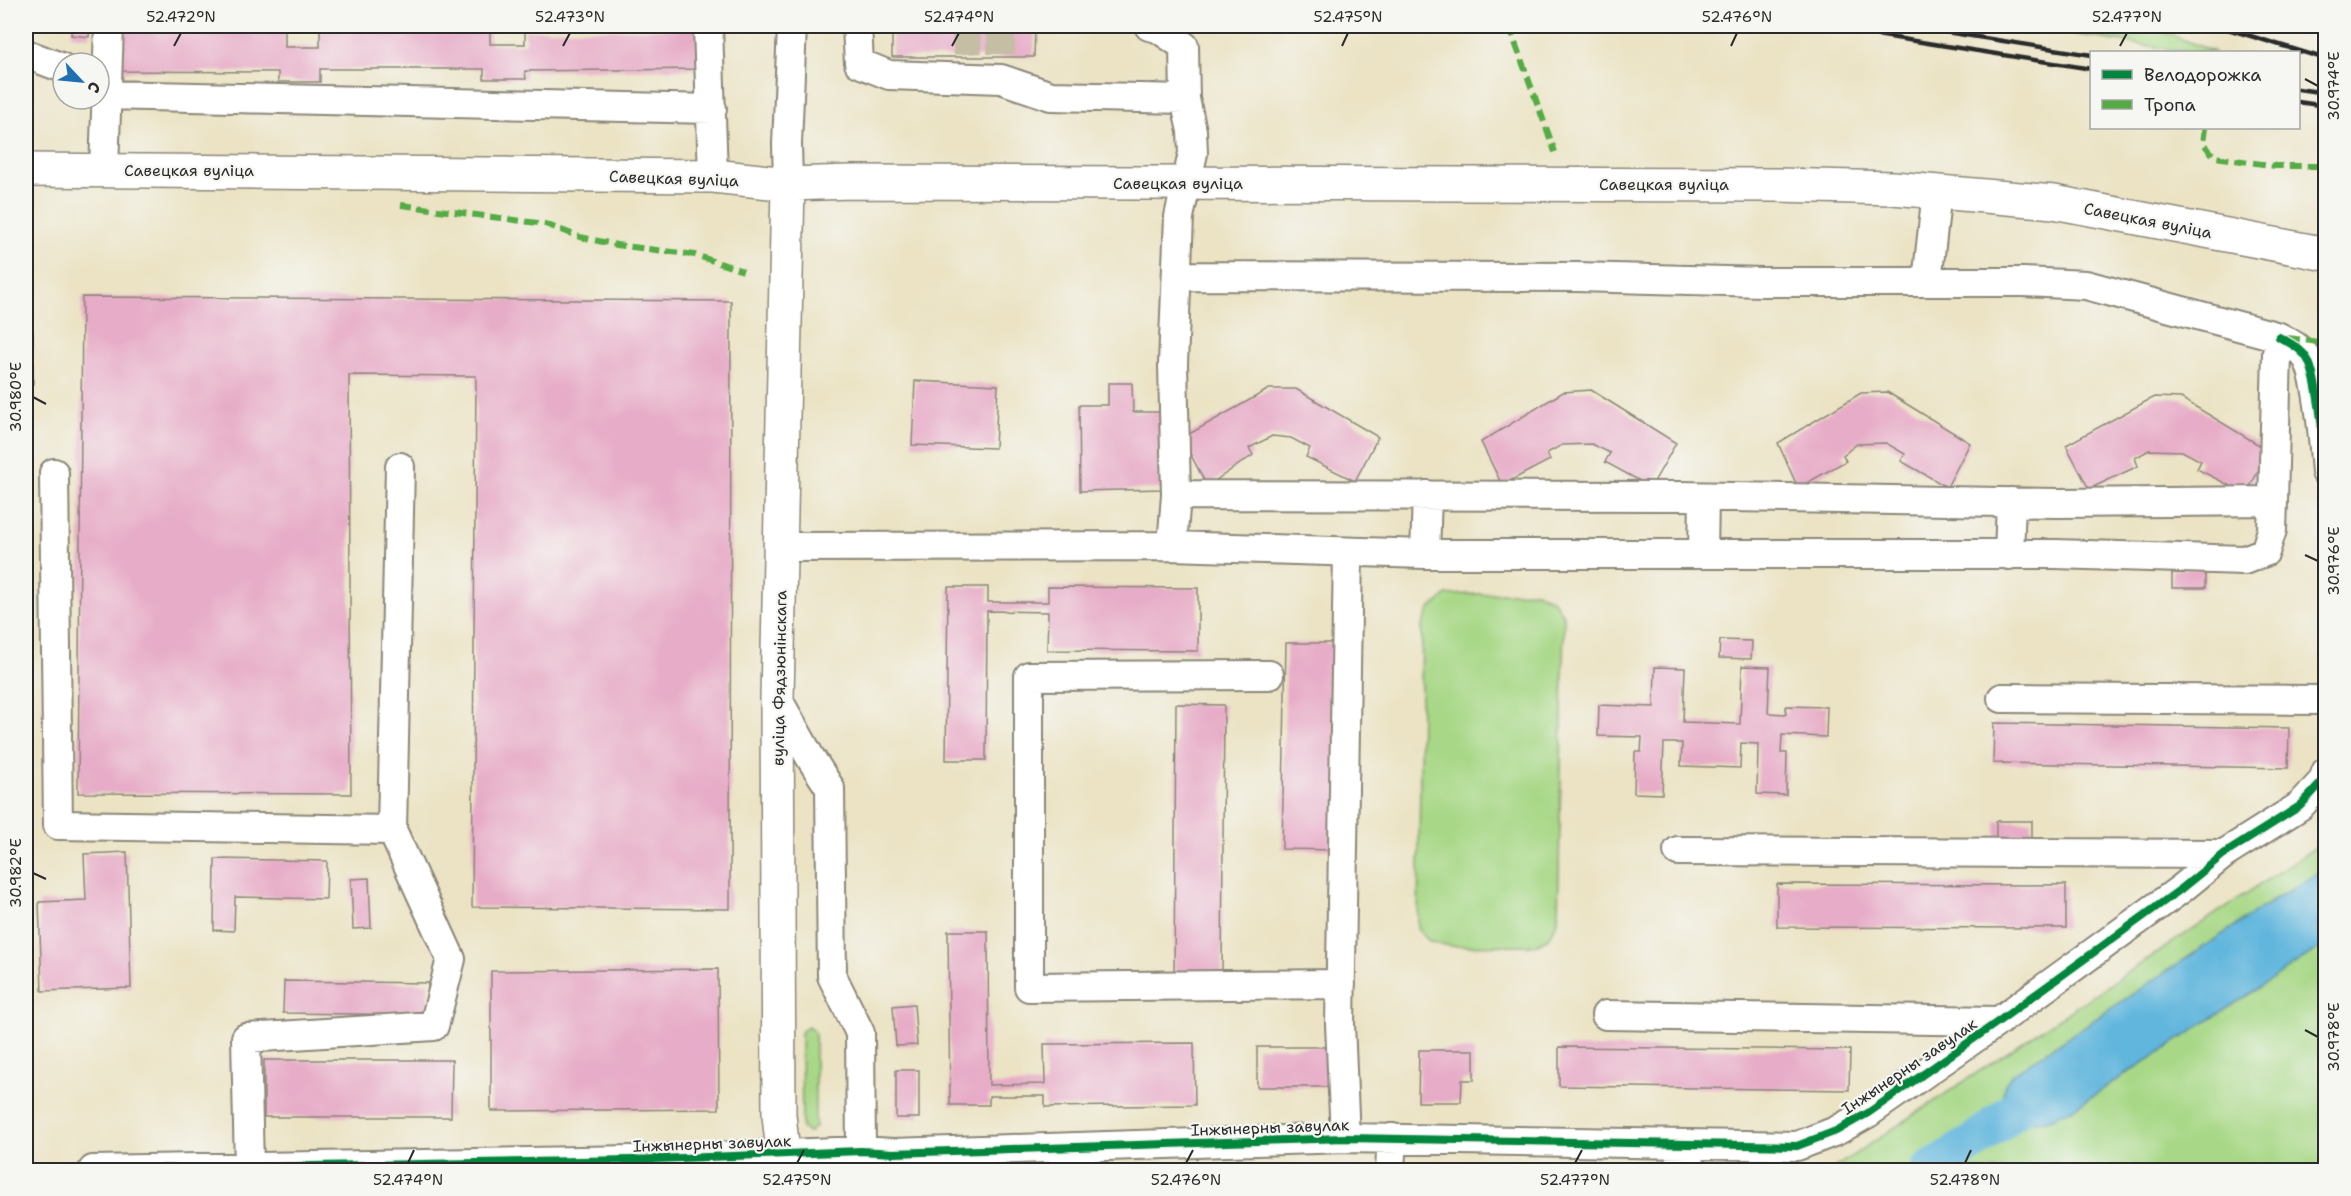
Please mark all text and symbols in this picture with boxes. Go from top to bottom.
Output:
text: 52.472°N [146,7,216,27]
text: 52.473°N [535,7,605,27]
text: 52.474°N [924,7,994,27]
text: 52.475°N [1313,7,1383,27]
text: 52.476°N [1702,7,1772,27]
text: 52.477°N [2092,7,2162,27]
north arrow [51,51,111,111]
legend [2090,51,2300,129]
text: 30.974°E [2324,51,2344,121]
text: Велодорожка [2144,63,2262,87]
text: С [82,78,106,97]
text: Тропа [2144,93,2196,117]
street label: Савецкая вуліца [124,160,254,181]
street label: Савецкая вуліца [609,166,739,191]
street label: Савецкая вуліца [1113,173,1243,194]
street label: Савецкая вуліца [1599,174,1729,195]
street label: Савецкая вуліца [2082,198,2214,243]
text: 30.980°E [6,362,26,432]
text: 30.976°E [2324,526,2344,596]
street label: вуліца Фядзюнінскага [767,590,792,766]
text: 30.982°E [6,838,26,908]
text: 30.978°E [2324,1002,2344,1072]
street label: Інжынерны завулак [1838,1013,1981,1119]
street label: Інжынерны завулак [1190,1114,1350,1141]
street label: Інжынерны завулак [632,1130,792,1157]
text: 52.474°N [373,1170,443,1190]
text: 52.475°N [762,1170,832,1190]
text: 52.476°N [1151,1170,1221,1190]
text: 52.477°N [1540,1170,1610,1190]
text: 52.478°N [1930,1170,2000,1190]

